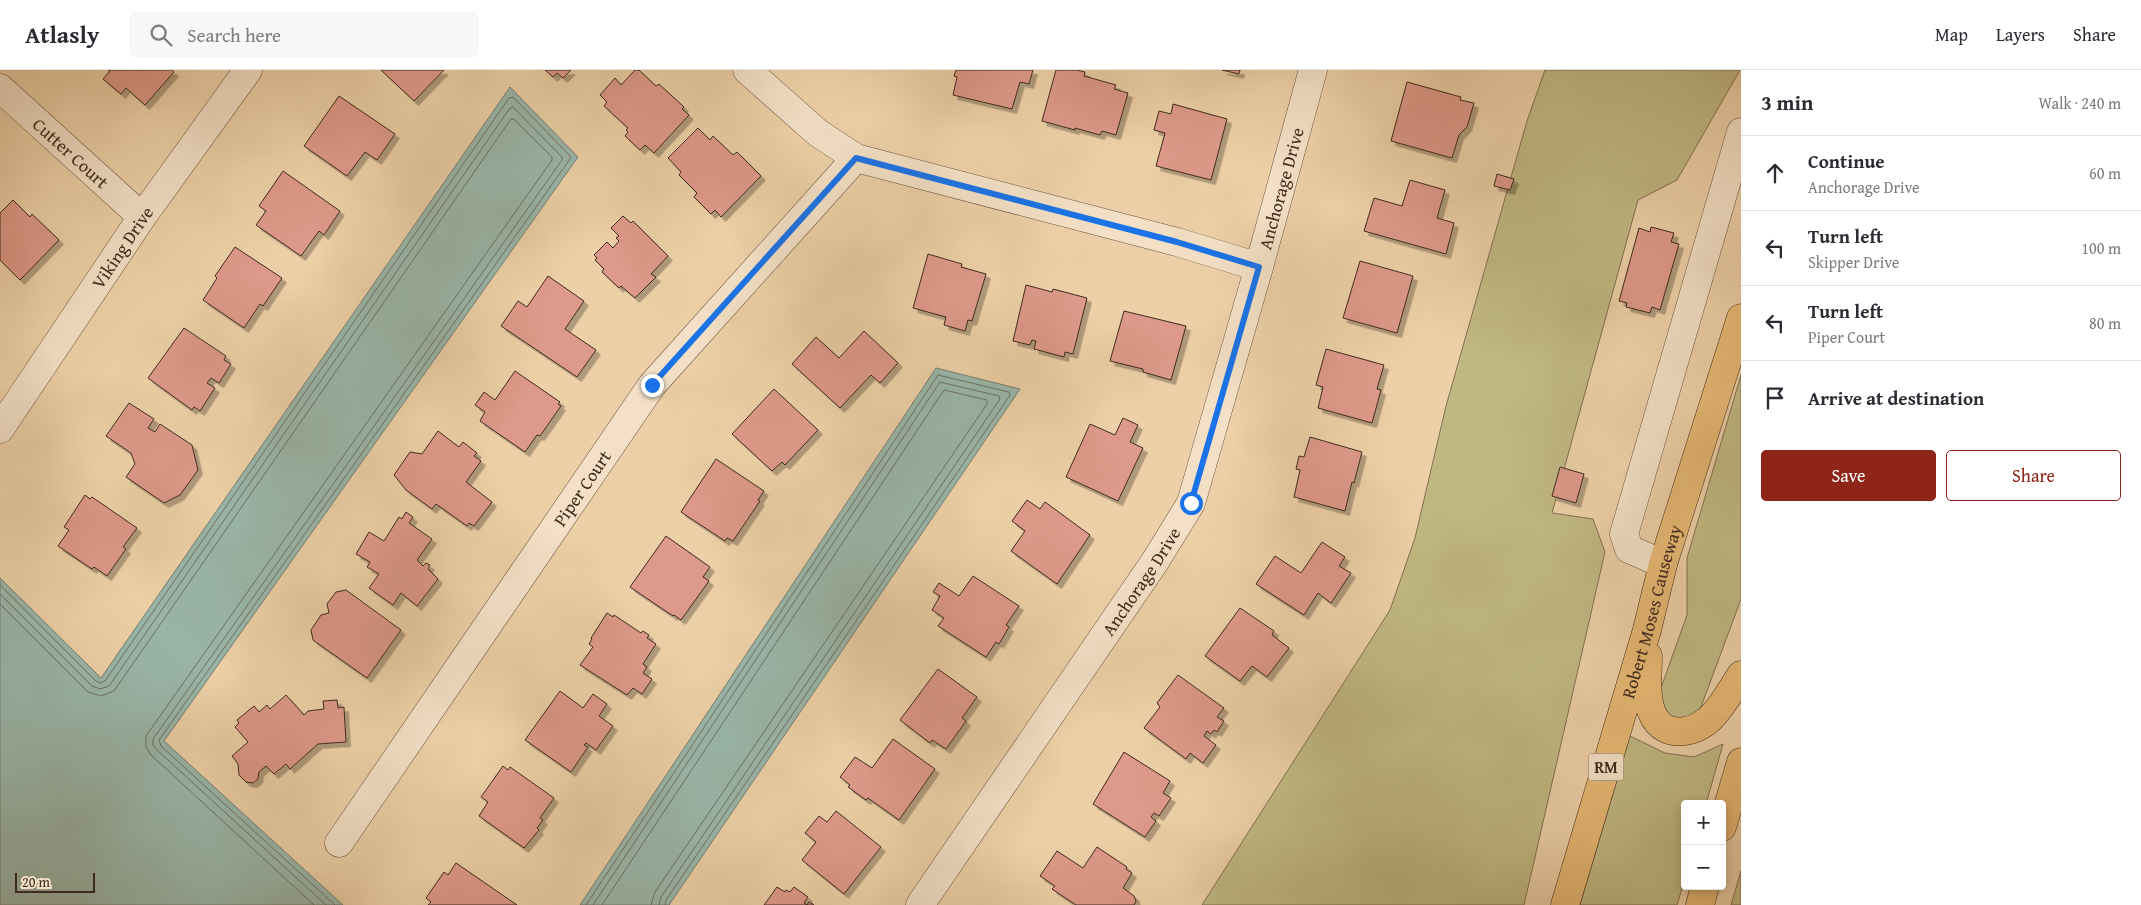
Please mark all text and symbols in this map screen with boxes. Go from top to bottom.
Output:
search box [129,12,479,57]
text: Atlasly [25,17,99,52]
icon: search [147,21,175,49]
text: Search here [187,21,281,49]
text: Map [1935,21,1968,48]
text: Layers [1996,21,2045,48]
text: Share [2073,21,2116,48]
text: 3 min [1761,87,1813,118]
text: Walk · 240 m [2038,91,2121,115]
street label: Cutter Court [27,111,116,195]
street label: Anchorage Drive [1251,124,1310,253]
text: Continue [1808,147,1885,175]
icon: ahead [1761,159,1789,187]
text: 60 m [2089,161,2121,185]
text: Anchorage Drive [1808,175,1920,199]
street label: Viking Drive [84,200,159,294]
text: Turn left [1808,222,1883,250]
icon: left [1761,234,1789,262]
text: 100 m [2081,236,2121,260]
text: Skipper Drive [1808,250,1899,274]
text: Turn left [1808,297,1883,325]
icon: left [1761,309,1789,337]
text: 80 m [2089,311,2121,335]
text: Piper Court [1808,325,1885,349]
route end [641,374,664,397]
icon: arrive [1761,384,1789,412]
text: Arrive at destination [1808,384,1984,412]
street label: Piper Court [546,444,618,531]
button: Save [1761,450,1936,501]
button: Share [1946,450,2121,501]
route start [1180,492,1203,515]
street label: Robert Moses Causeway [1614,521,1688,702]
street label: Anchorage Drive [1095,522,1187,641]
road number: RM [1588,754,1624,780]
map controls [1681,800,1726,890]
button: + [1681,800,1726,845]
button: − [1681,845,1726,890]
scale bar [15,870,95,893]
text: 20 m [22,872,50,892]

